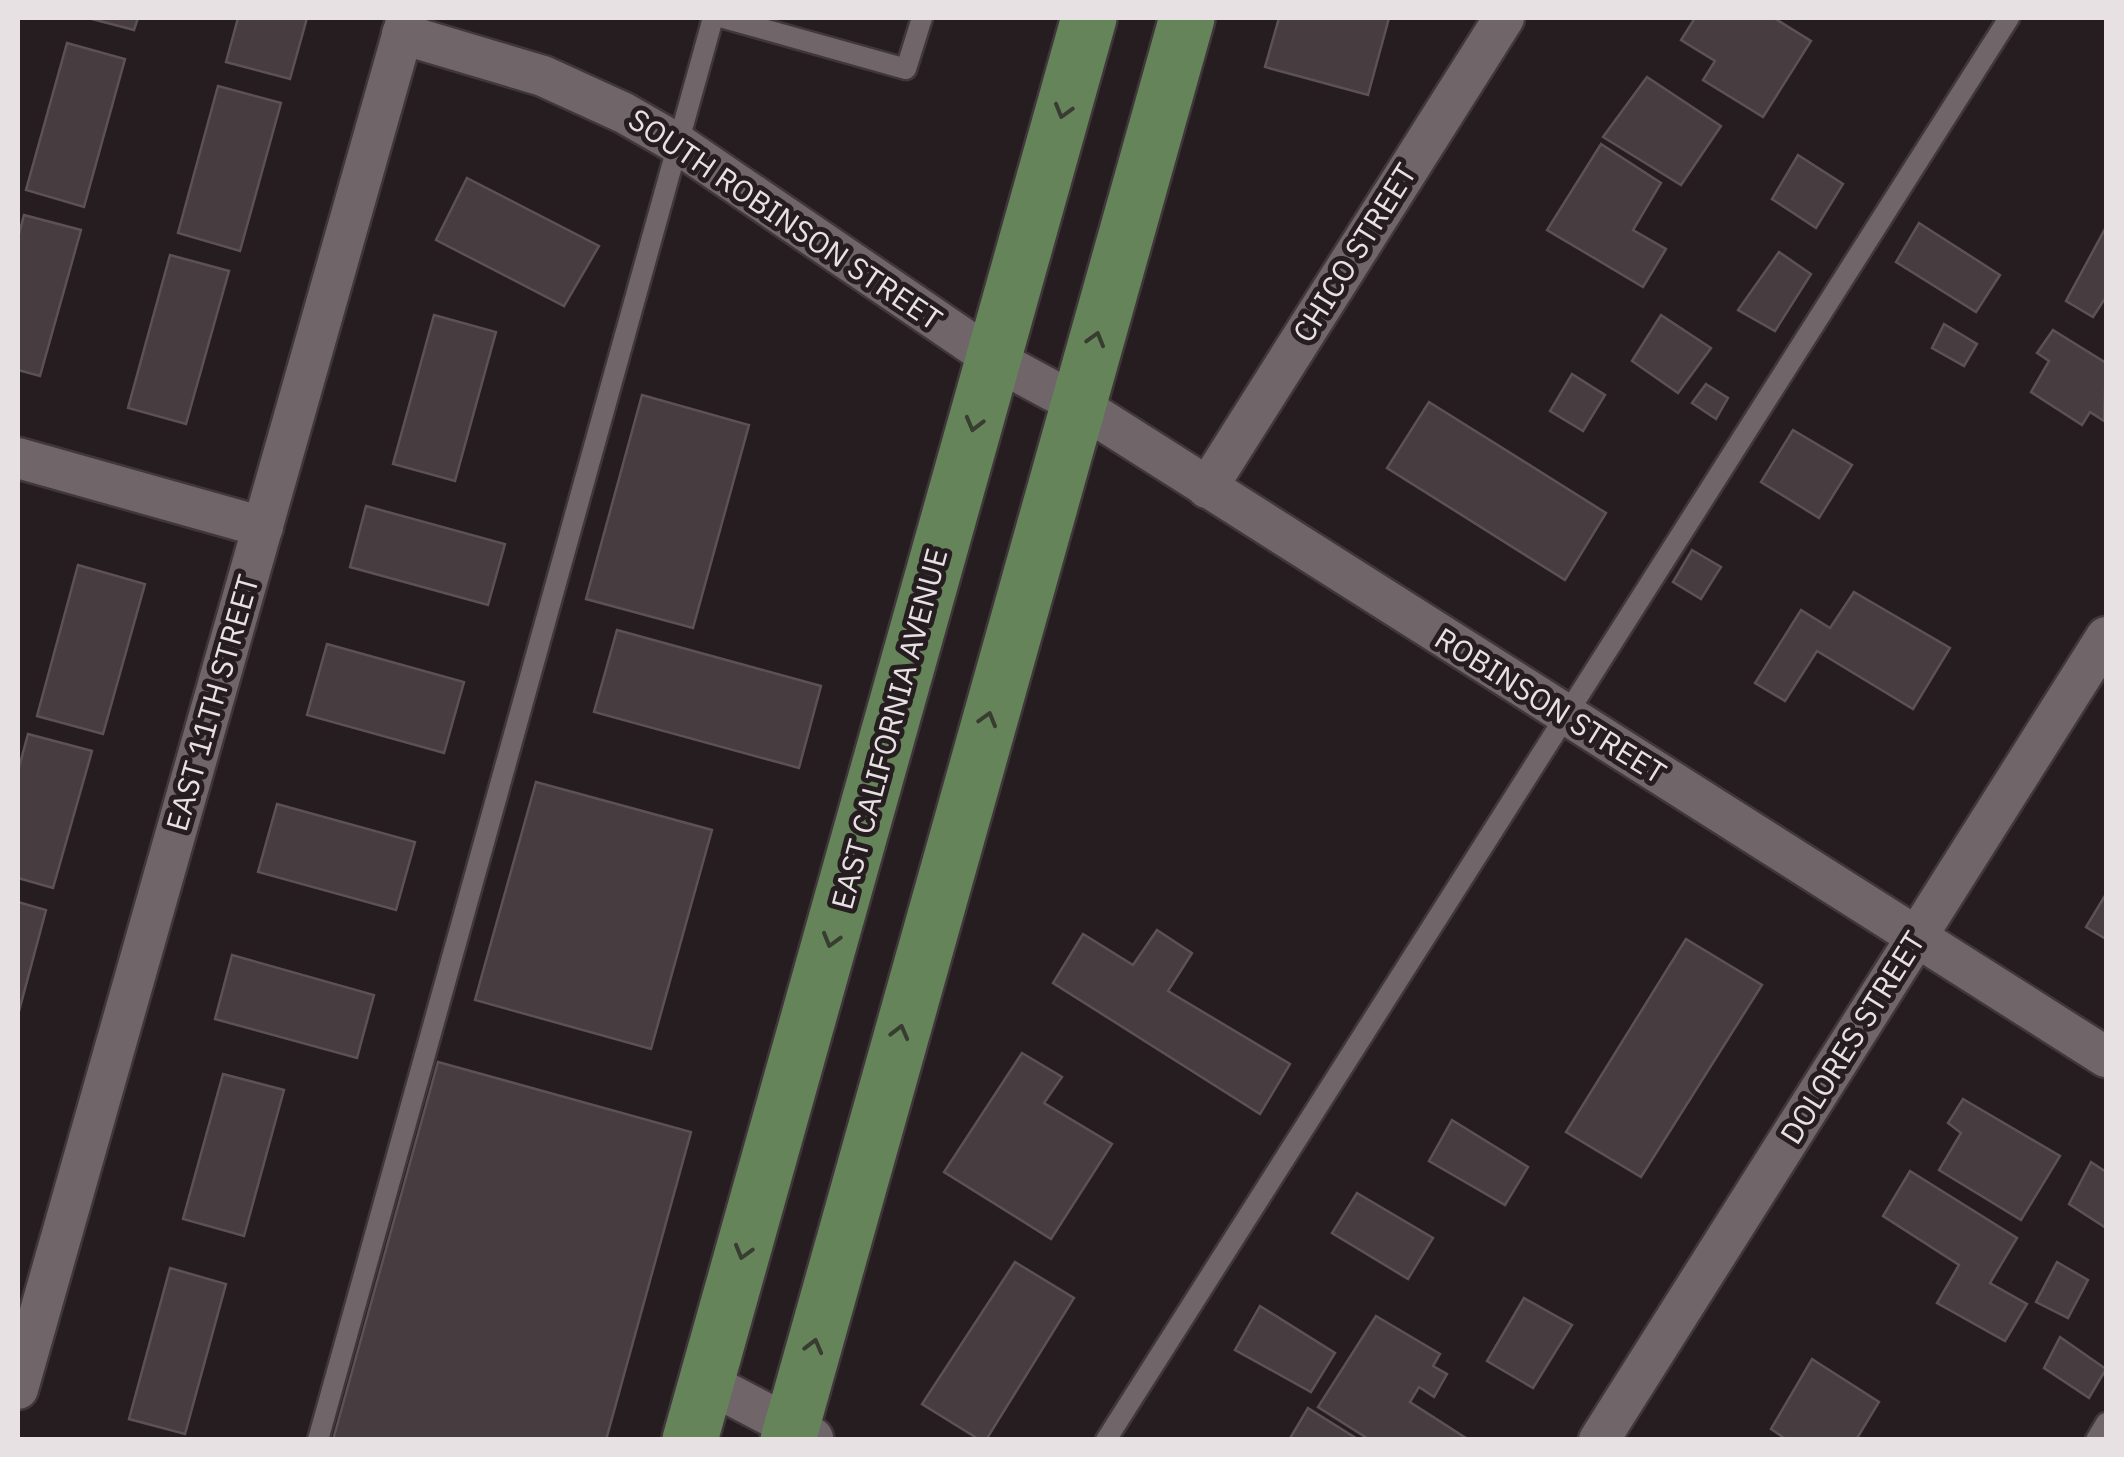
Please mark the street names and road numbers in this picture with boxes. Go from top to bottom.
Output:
street label: SOUTH ROBINSON STREET [622,99,950,338]
street label: CHICO STREET [1283,155,1424,349]
street label: EAST CALIFORNIA AVENUE [822,544,956,913]
street label: EAST 11TH STREET [156,570,267,835]
street label: ROBINSON STREET [1428,618,1674,792]
street label: DOLORES STREET [1771,924,1933,1151]

